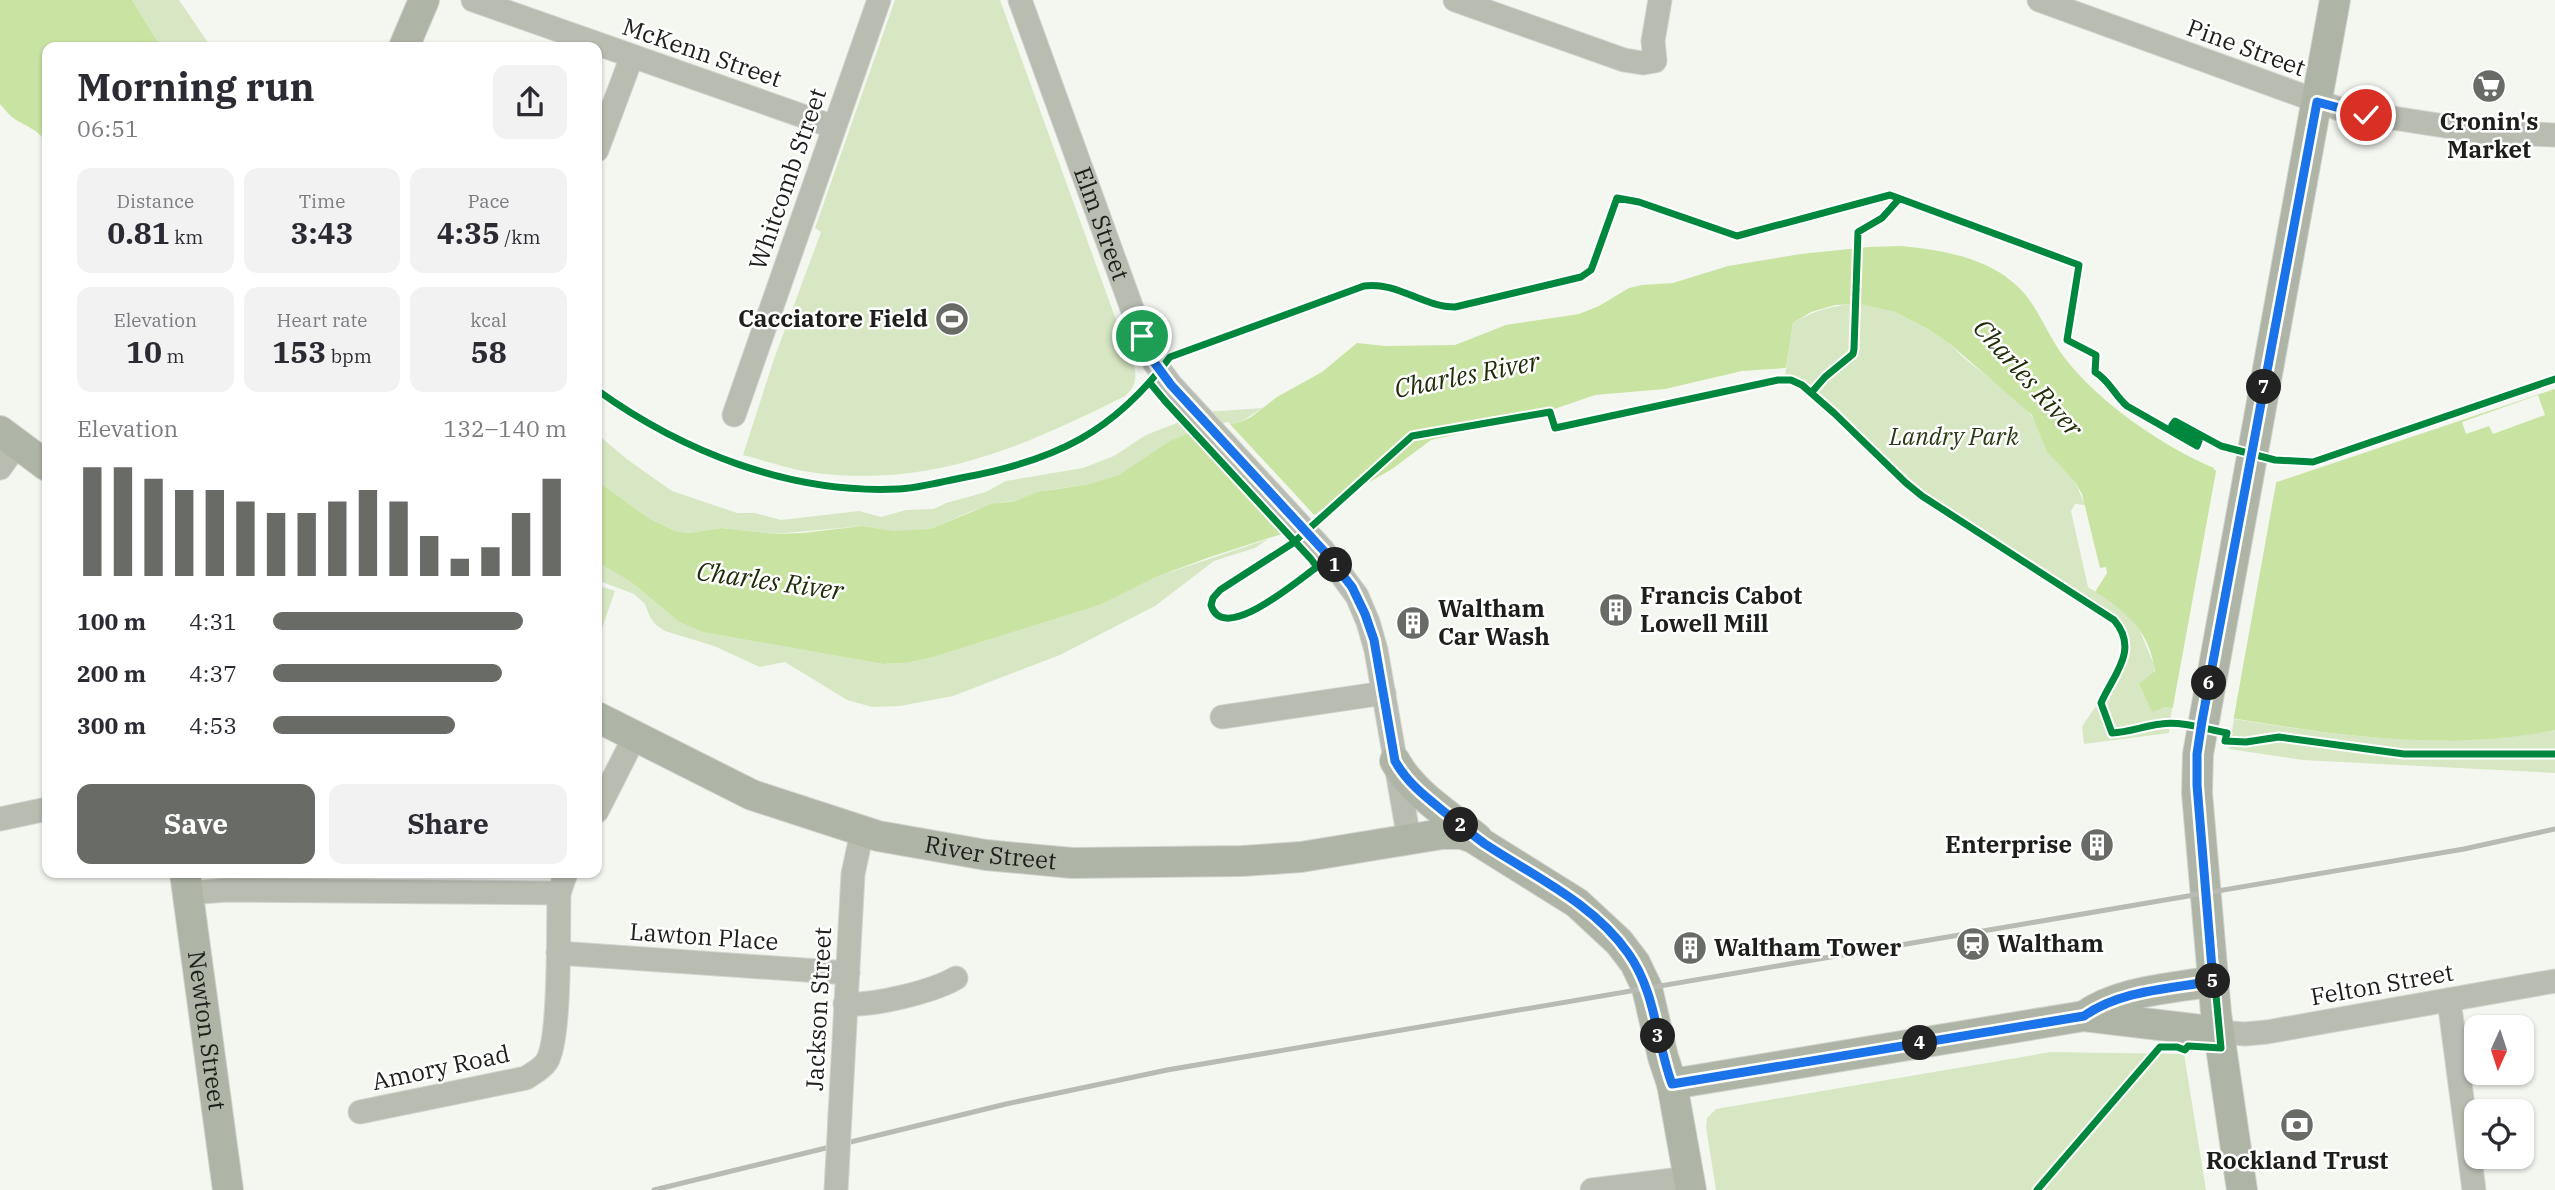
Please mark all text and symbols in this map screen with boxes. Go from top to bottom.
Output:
street label: McKenn Street [619,10,786,94]
street label: Pine Street [2183,11,2310,83]
text: Morning run [77,62,315,111]
button: share [493,65,567,139]
supermarket icon: Cronin's Market [2470,67,2508,105]
street label: Whitcomb Street [741,84,833,274]
pin [2336,85,2396,145]
icon: check [2347,96,2385,134]
place label: Cronin's Market [2440,105,2538,165]
text: 06:51 [77,113,139,143]
street label: Elm Street [1067,162,1137,285]
text: Distance [117,189,194,213]
text: Time [299,189,345,213]
text: Pace [468,189,510,213]
text: 0.81 [107,213,170,252]
text: 3:43 [290,213,354,252]
text: 4:35 [437,213,500,252]
text: km [170,225,203,249]
text: /km [500,225,541,249]
sports icon: Cacciatore Field [933,300,971,338]
place label: Cacciatore Field [738,302,928,334]
pin [1112,306,1172,366]
text: Elevation [113,308,197,332]
text: Heart rate [277,308,367,332]
text: kcal [470,308,507,332]
water label: Charles River [1967,311,2091,444]
icon: arrive [1123,317,1161,355]
text: 10 [126,332,162,371]
text: 153 [272,332,326,371]
text: 58 [471,332,507,371]
water label: Charles River [1391,343,1543,405]
text: m [162,344,185,368]
text: bpm [326,344,372,368]
pin: 7 [2246,370,2282,404]
text: 7 [2258,374,2269,398]
text: Elevation [77,413,178,443]
text: 132–140 m [443,413,567,443]
park label: Landry Park [1888,420,2019,452]
pin: 1 [1318,548,1352,582]
text: 1 [1329,552,1340,576]
water label: Charles River [695,553,846,607]
place label: Francis Cabot Lowell Mill [1640,579,1802,639]
building icon: Francis Cabot Lowell Mill [1597,591,1635,629]
place label: Waltham Car Wash [1438,592,1550,652]
building icon: Waltham Car Wash [1394,604,1432,642]
text: 100 m [77,606,146,636]
text: 4:31 [189,606,237,636]
text: 200 m [77,658,146,688]
text: 4:37 [189,658,237,688]
pin: 6 [2192,666,2226,700]
text: 6 [2203,670,2214,694]
text: 300 m [77,710,146,740]
text: 4:53 [189,710,237,740]
button: Save [77,784,315,864]
button: Share [329,784,567,864]
pin: 2 [1444,808,1478,842]
text: 2 [1455,812,1466,836]
building icon: Enterprise [2078,826,2116,864]
street label: River Street [922,827,1058,876]
place label: Enterprise [1945,828,2072,860]
street label: Lawton Place [629,915,780,957]
station icon: Waltham [1954,925,1992,963]
street label: Jackson Street [798,926,838,1092]
place label: Waltham [1997,927,2104,959]
building icon: Waltham Tower [1671,929,1709,967]
place label: Waltham Tower [1714,931,1902,963]
street label: Newton Street [181,949,234,1112]
street label: Felton Street [2308,956,2456,1012]
pin: 5 [2196,964,2230,998]
text: 5 [2207,968,2218,992]
north arrow [2464,1015,2534,1085]
map controls [2464,1015,2534,1169]
pin: 3 [1640,1018,1676,1054]
text: 3 [1652,1023,1663,1047]
pin: 4 [1902,1026,1938,1060]
text: 4 [1914,1030,1925,1054]
street label: Amory Road [369,1037,513,1097]
button: locate [2464,1099,2534,1169]
bank icon: Rockland Trust [2278,1106,2316,1144]
place label: Rockland Trust [2206,1144,2388,1176]

